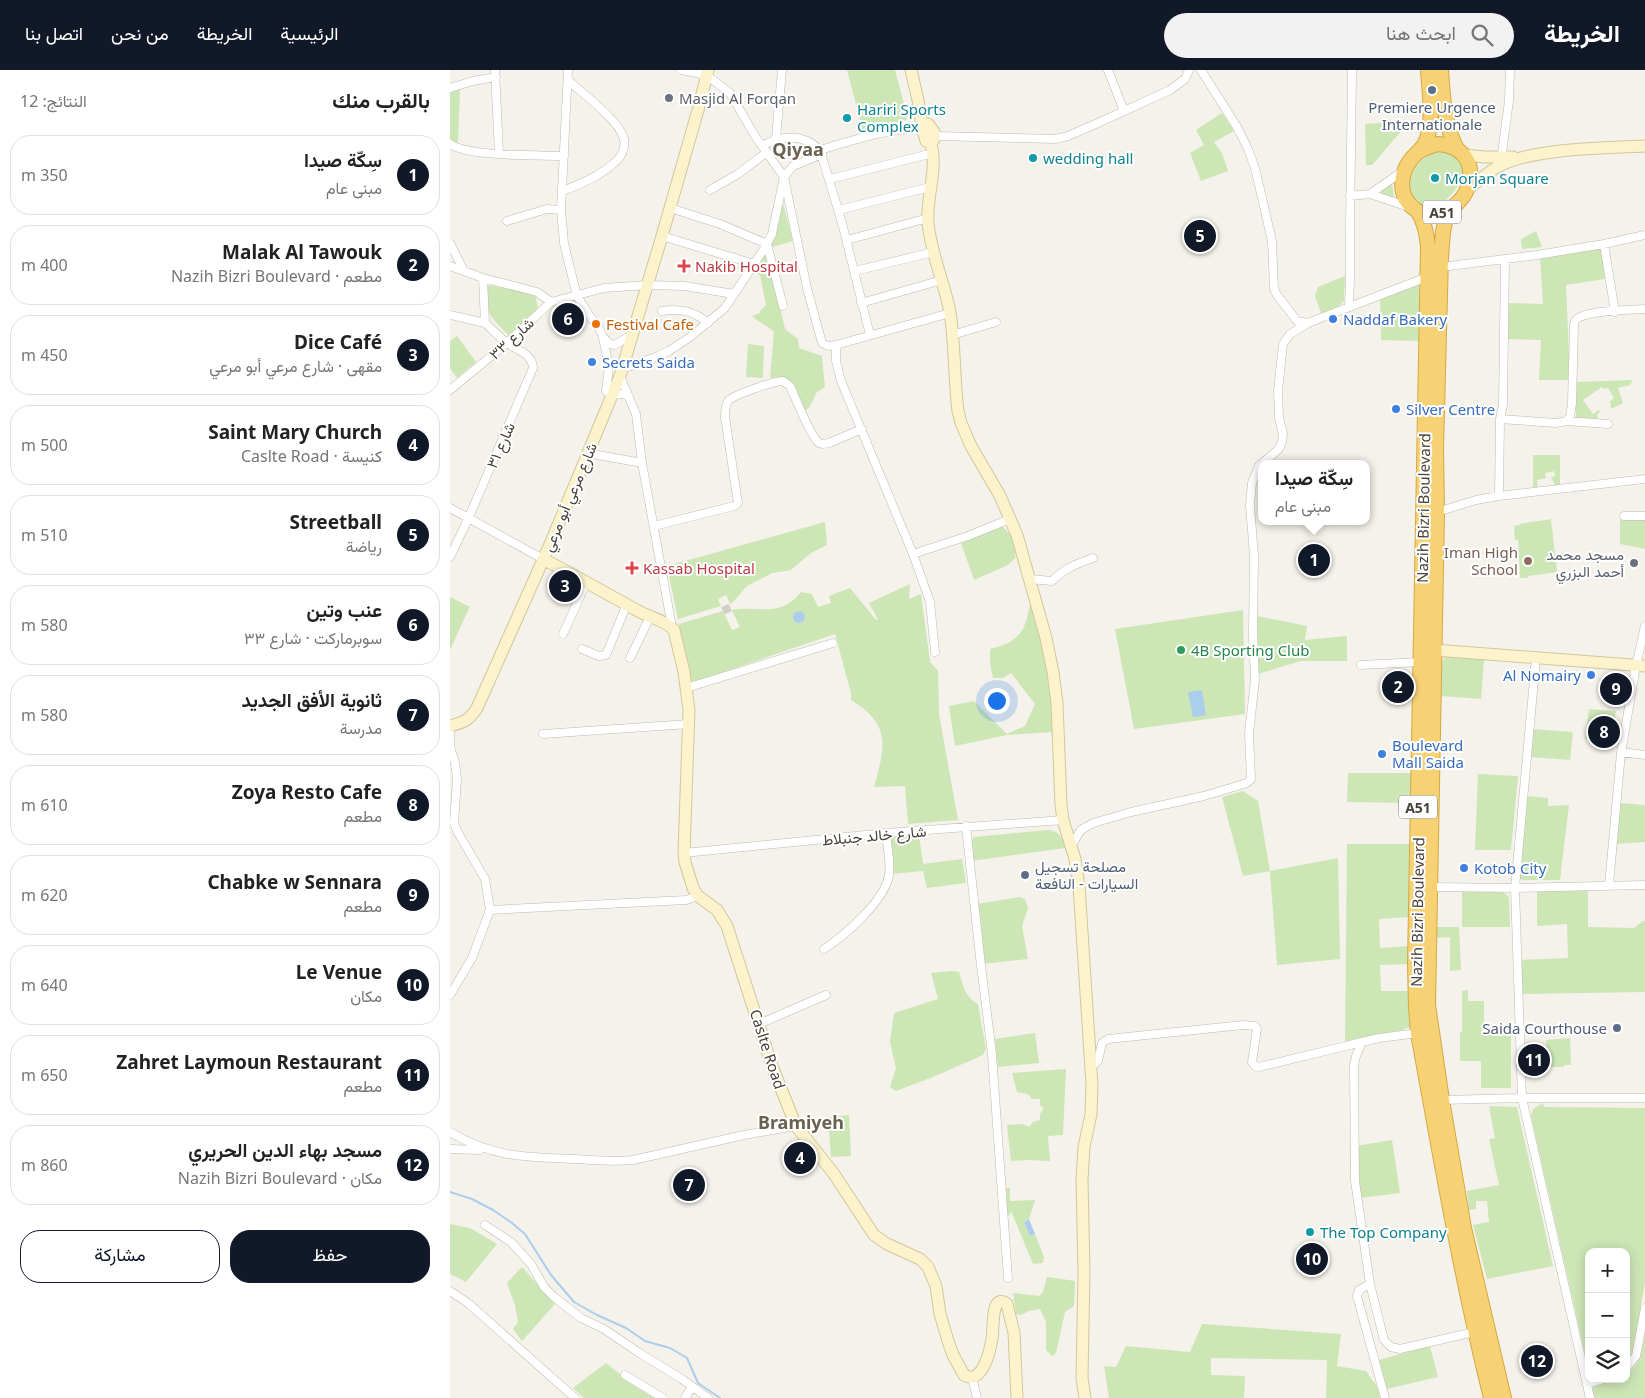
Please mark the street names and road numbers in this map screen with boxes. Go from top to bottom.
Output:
road number: A51 [1423,200,1461,224]
street label: شارع ٣٣ [484,312,539,365]
street label: شارع ٣١ [481,419,521,472]
street label: Nazih Bizri Boulevard [1412,433,1434,583]
street label: شارع مرعي أبو مرعي [537,439,605,556]
road number: A51 [1399,796,1437,819]
street label: شارع خالد جنبلاط [821,820,927,852]
street label: Nazih Bizri Boulevard [1406,837,1428,987]
street label: Caslte Road [746,1007,790,1091]

